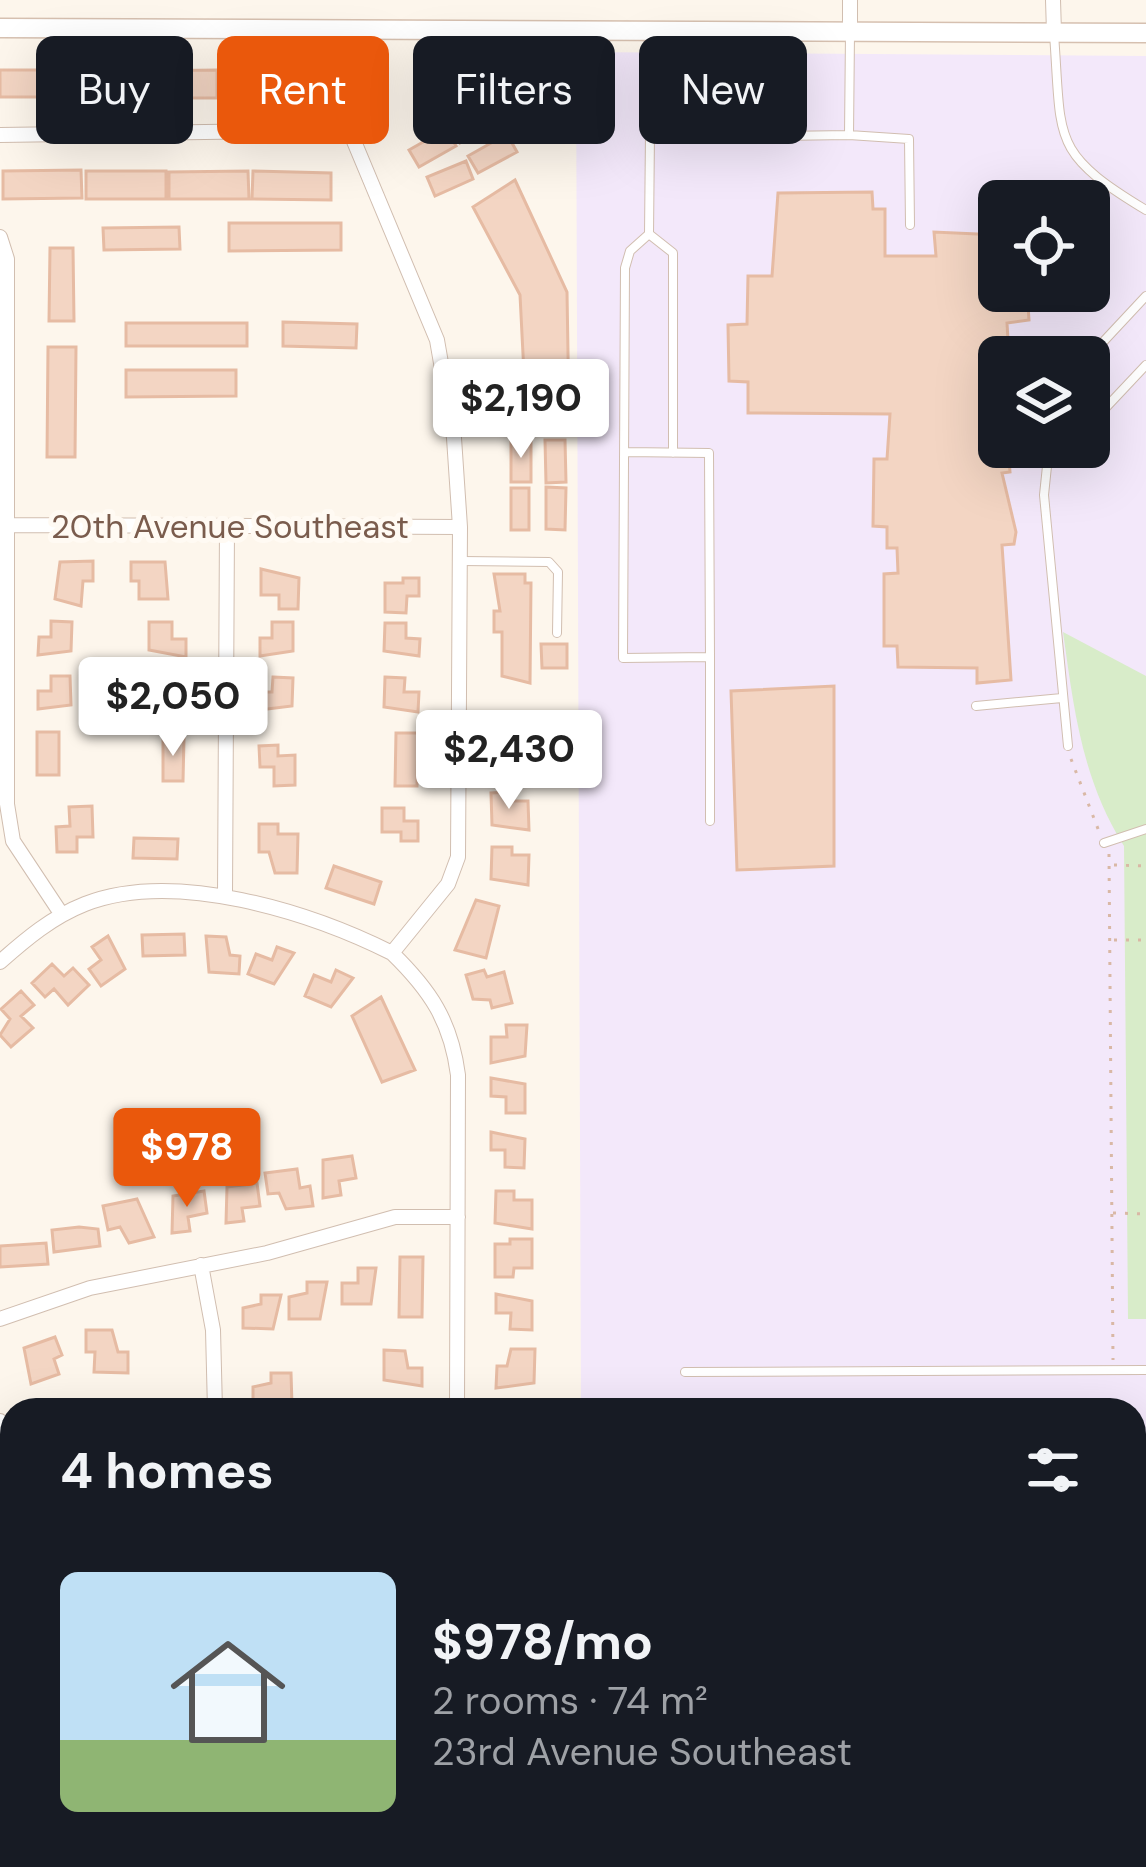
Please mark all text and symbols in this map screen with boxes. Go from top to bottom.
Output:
chip: Buy [36,36,193,144]
chip: Rent [217,36,389,144]
chip: Filters [413,36,615,144]
chip: New [639,36,807,144]
map controls [978,180,1110,468]
button: locate [978,180,1110,312]
button: layers [978,336,1110,468]
pin: $2,190 [423,359,619,461]
text: $2,190 [460,372,582,423]
street label: 20th Avenue Southeast [51,505,409,548]
pin: $2,050 [75,657,271,759]
text: $2,050 [106,670,240,721]
pin: $2,430 [411,710,607,812]
text: $2,430 [443,723,575,774]
pin: $978 [116,1108,258,1210]
text: $978 [140,1121,234,1172]
text: 4 homes [60,1437,274,1504]
icon: filters [1020,1437,1086,1503]
text: $978/mo [432,1608,653,1675]
icon: home [156,1620,300,1764]
text: 2 rooms · 74 m² [432,1675,708,1726]
text: 23rd Avenue Southeast [432,1726,852,1777]

